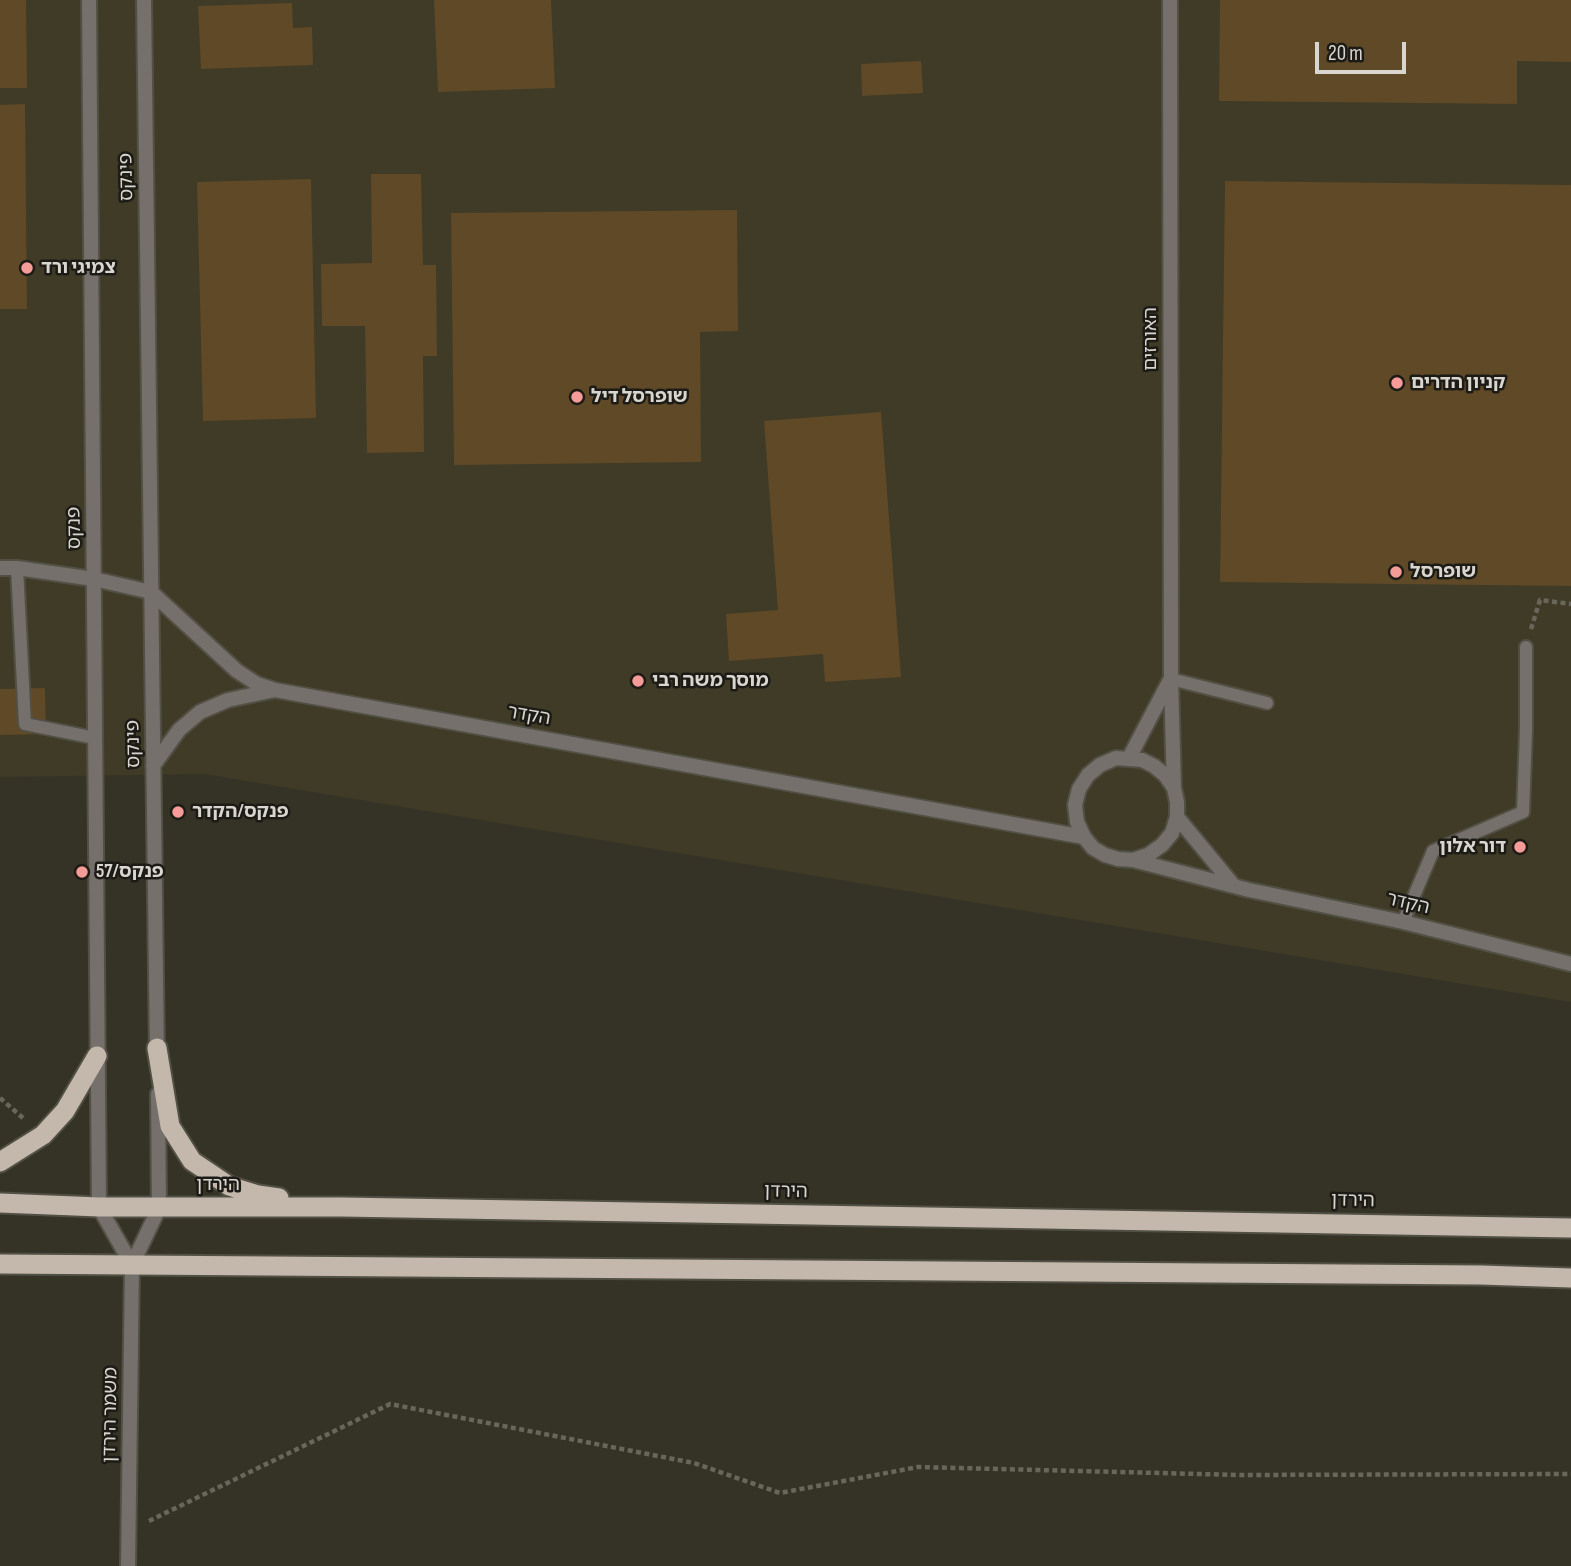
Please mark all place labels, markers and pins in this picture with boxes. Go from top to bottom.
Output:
place label: צמיגי ורד [41,257,116,279]
marker: צמיגי ורד [19,260,35,276]
place label: קניון הדרים [1411,372,1505,394]
marker: קניון הדרים [1389,375,1405,391]
place label: שופרסל דיל [591,386,688,408]
marker: שופרסל דיל [569,389,585,405]
place label: שופרסל [1410,561,1476,583]
marker: שופרסל [1388,564,1404,580]
place label: מוסך משה רבי [652,670,769,692]
marker: מוסך משה רבי [630,673,646,689]
place label: פנקס/הקדר [192,801,289,823]
marker: פנקס/הקדר [170,804,186,820]
place label: דור אלון [1439,836,1506,858]
marker: דור אלון [1512,839,1528,855]
place label: פנקס/57 [96,861,164,883]
marker: פנקס/57 [74,864,90,880]

